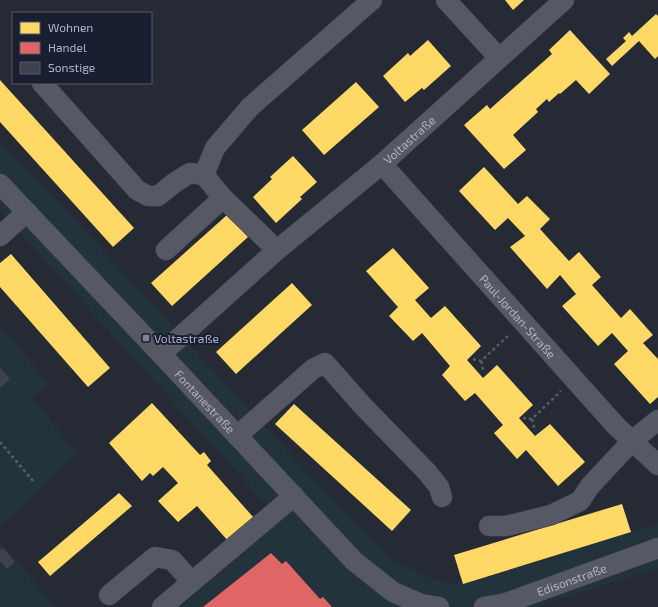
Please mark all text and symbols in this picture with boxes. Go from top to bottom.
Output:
legend [12,12,152,84]
text: Wohnen [48,20,93,34]
text: Handel [48,40,87,54]
text: Sonstige [48,60,95,74]
street label: Voltastraße [380,113,438,167]
street label: Paul-Jordan-Straße [477,271,559,361]
place label: Voltastraße [154,331,219,345]
marker: Voltastraße [141,333,151,343]
street label: Fontanestraße [172,367,238,436]
street label: Edisonstraße [535,560,608,598]

